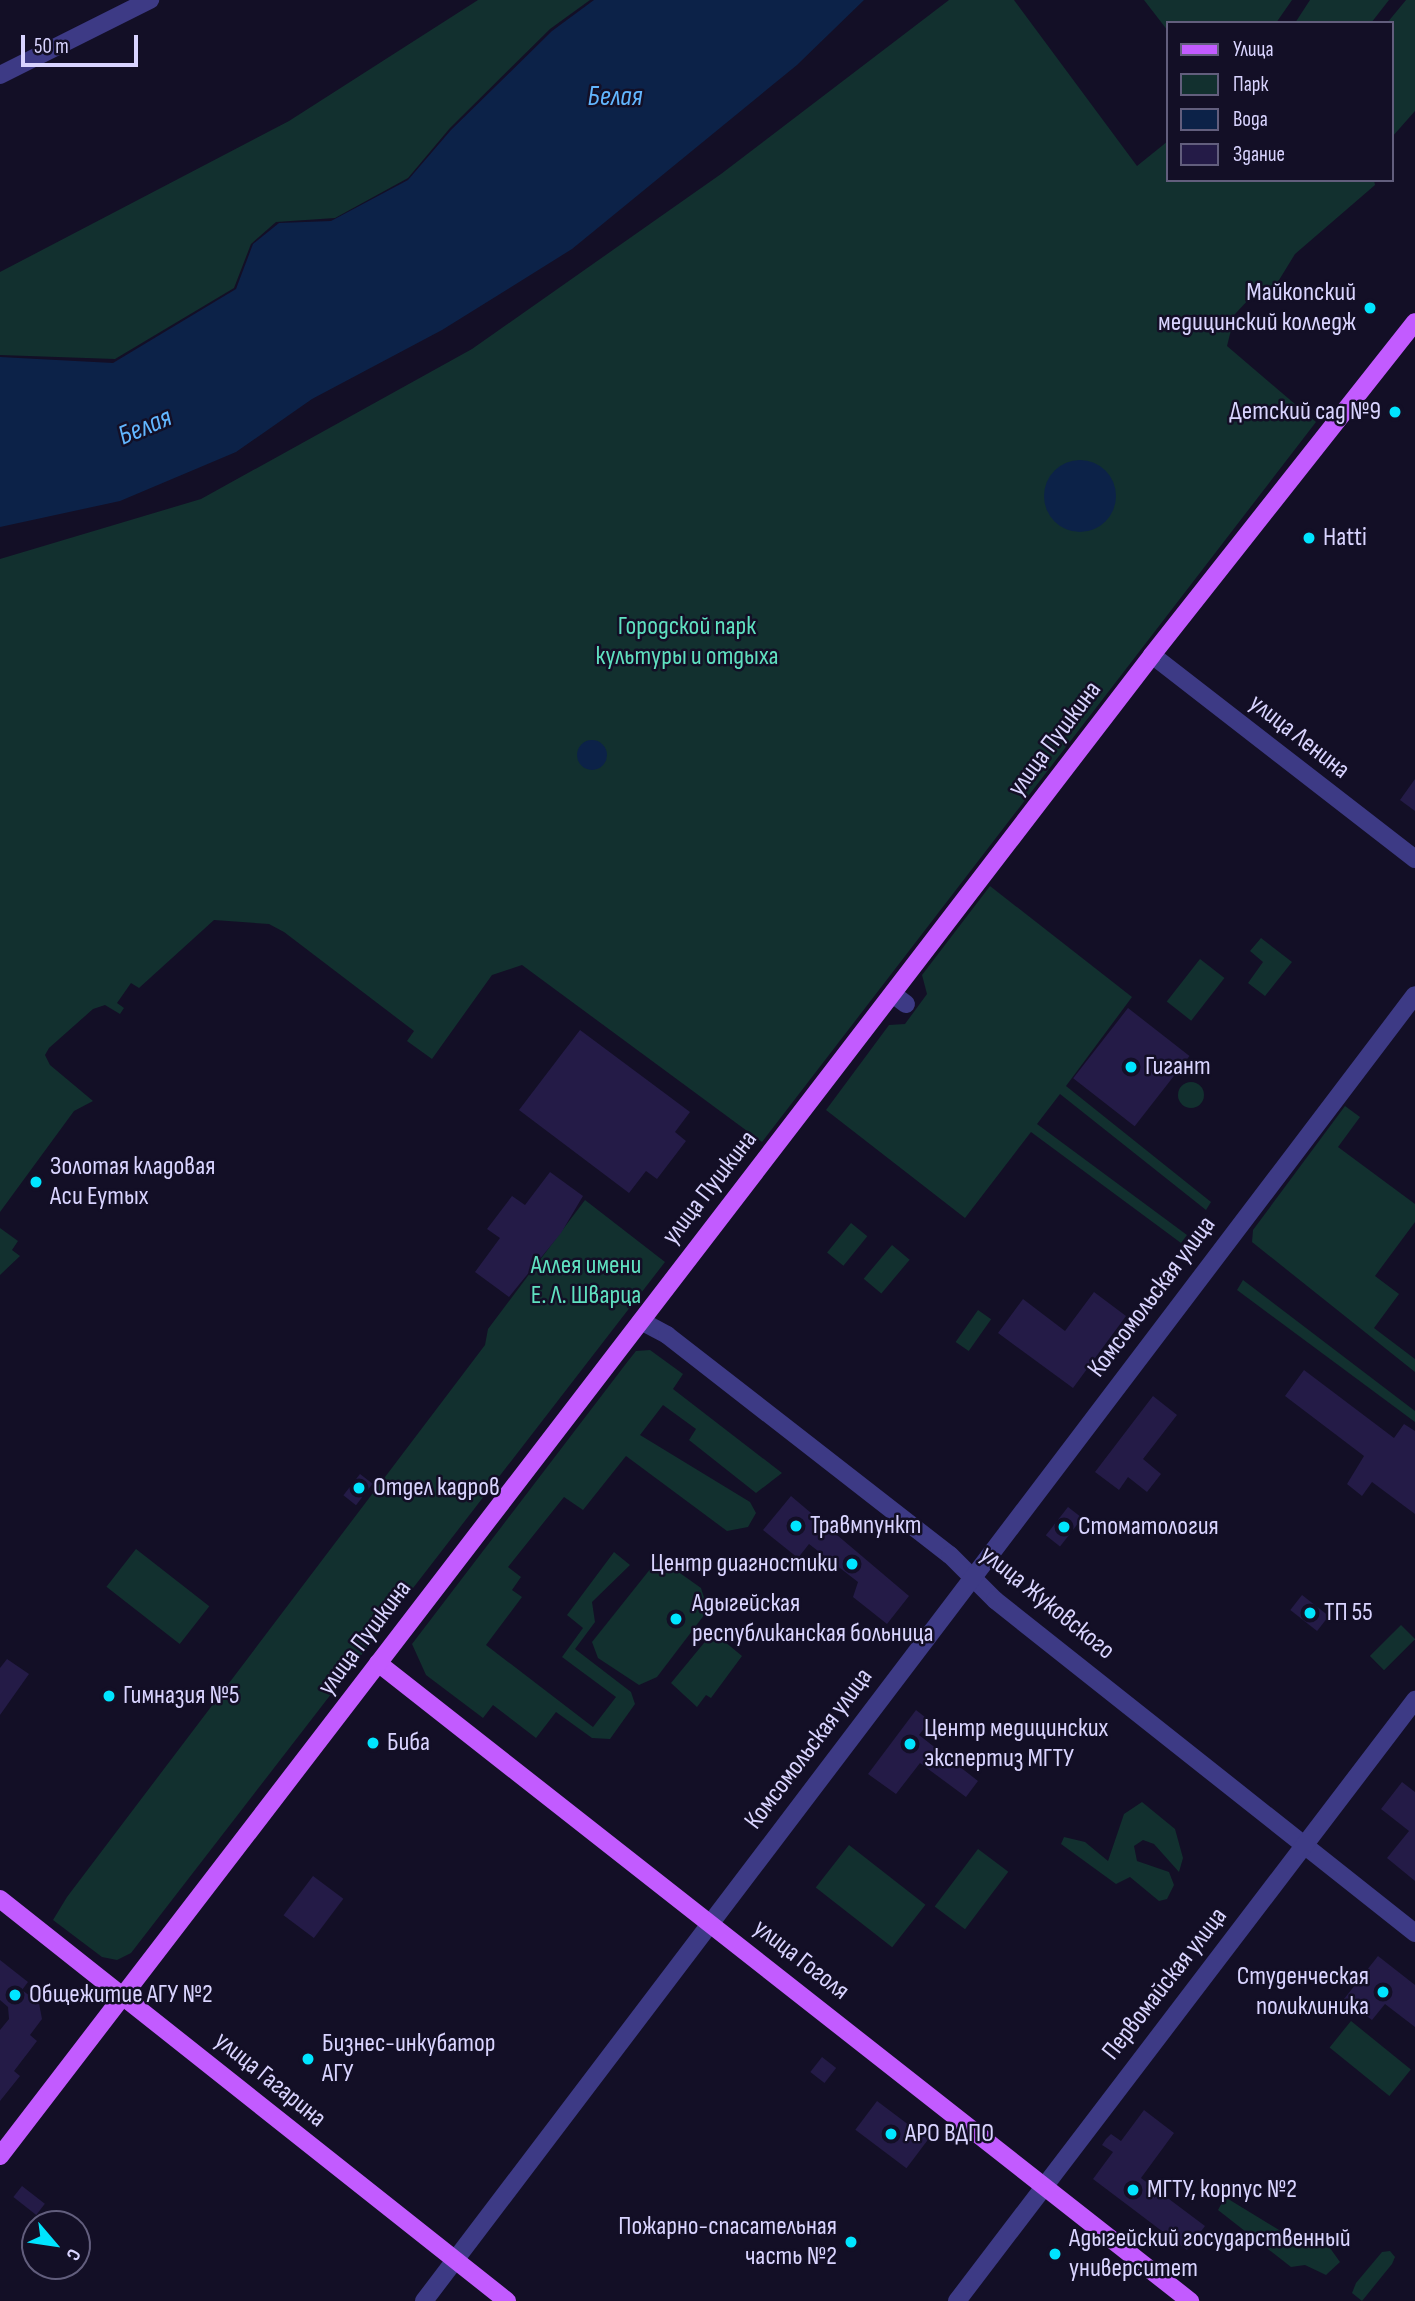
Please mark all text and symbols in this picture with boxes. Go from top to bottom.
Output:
scale bar [24,21,142,65]
legend [1166,21,1394,182]
text: 50 m [34,34,69,59]
text: Улица [1233,37,1274,62]
text: Парк [1233,72,1268,97]
water label: Белая [588,80,642,114]
text: Вода [1233,107,1268,132]
text: Здание [1233,142,1285,167]
place label: Майкопский медицинский колледж [1158,277,1356,338]
marker: Майкопский медицинский колледж [1362,300,1378,316]
place label: Детский сад №9 [1229,396,1381,428]
water label: Белая [113,401,177,453]
marker: Детский сад №9 [1387,404,1403,420]
place label: Hatti [1323,522,1367,554]
marker: Hatti [1301,530,1317,546]
park label: Городской парк культуры и отдыха [596,611,778,672]
street label: улица Пушкина [1002,675,1108,803]
street label: улица Ленина [1242,688,1356,786]
place label: Гигант [1145,1051,1211,1083]
marker: Гигант [1123,1059,1139,1075]
street label: улица Пушкина [656,1125,764,1251]
place label: Золотая кладовая Аси Еутых [50,1151,215,1212]
marker: Золотая кладовая Аси Еутых [28,1174,44,1190]
street label: Комсомольская улица [1081,1210,1223,1384]
park label: Аллея имени Е. Л. Шварца [531,1250,641,1312]
place label: Отдел кадров [373,1472,500,1504]
marker: Отдел кадров [351,1480,367,1496]
place label: Травмпункт [810,1510,921,1542]
place label: Стоматология [1078,1511,1219,1543]
marker: Травмпункт [788,1518,804,1534]
marker: Стоматология [1056,1519,1072,1535]
street label: улица Жуковского [973,1539,1121,1667]
place label: Центр диагностики [651,1548,838,1580]
marker: Центр диагностики [844,1556,860,1572]
street label: улица Пушкина [312,1574,418,1702]
place label: Адыгейская республиканская больница [692,1588,934,1650]
place label: ТП 55 [1324,1597,1373,1629]
marker: ТП 55 [1302,1605,1318,1621]
marker: Адыгейская республиканская больница [666,1609,686,1629]
street label: Комсомольская улица [738,1662,880,1836]
place label: Гимназия №5 [123,1680,240,1712]
marker: Гимназия №5 [101,1688,117,1704]
place label: Центр медицинских экспертиз МГТУ [924,1713,1108,1774]
place label: Биба [387,1727,430,1759]
marker: Биба [365,1735,381,1751]
marker: Центр медицинских экспертиз МГТУ [902,1736,918,1752]
street label: Первомайская улица [1096,1902,1234,2066]
street label: улица Гоголя [747,1913,855,2007]
place label: Студенческая поликлиника [1237,1961,1369,2022]
place label: Общежитие АГУ №2 [29,1979,213,2011]
marker: Студенческая поликлиника [1375,1984,1391,2000]
marker: Общежитие АГУ №2 [7,1987,23,2003]
street label: улица Гагарина [208,2025,332,2135]
place label: Бизнес-инкубатор АГУ [322,2028,495,2090]
marker: Бизнес-инкубатор АГУ [300,2051,316,2067]
place label: АРО ВДПО [905,2118,994,2150]
marker: АРО ВДПО [883,2126,899,2142]
place label: МГТУ, корпус №2 [1147,2174,1297,2206]
marker: МГТУ, корпус №2 [1125,2182,1141,2198]
north arrow [21,2210,91,2280]
place label: Пожарно-спасательная часть №2 [618,2211,837,2272]
place label: Адыгейский государственный университет [1069,2223,1351,2284]
marker: Пожарно-спасательная часть №2 [843,2234,859,2250]
text: С [61,2245,85,2264]
marker: Адыгейский государственный университет [1047,2246,1063,2262]

